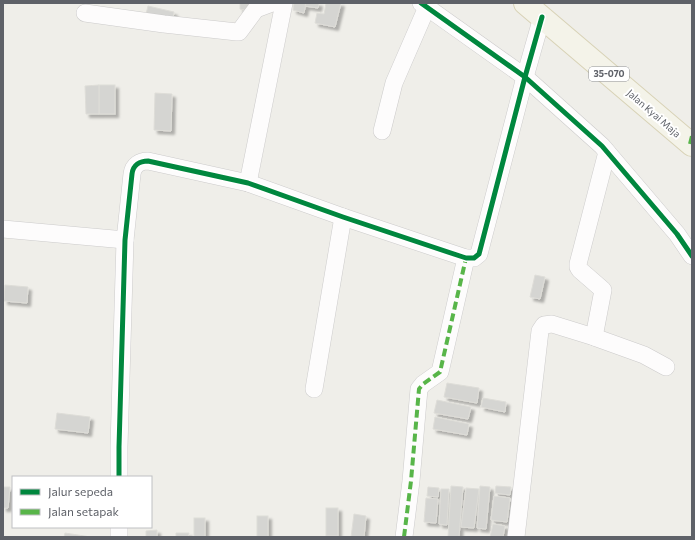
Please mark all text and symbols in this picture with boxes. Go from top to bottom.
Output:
road number: 35-070 [589,67,629,81]
street label: Jalan Kyai Maja [625,86,683,140]
legend [12,476,152,528]
text: Jalur sepeda [48,484,113,499]
text: Jalan setapak [48,504,120,519]

